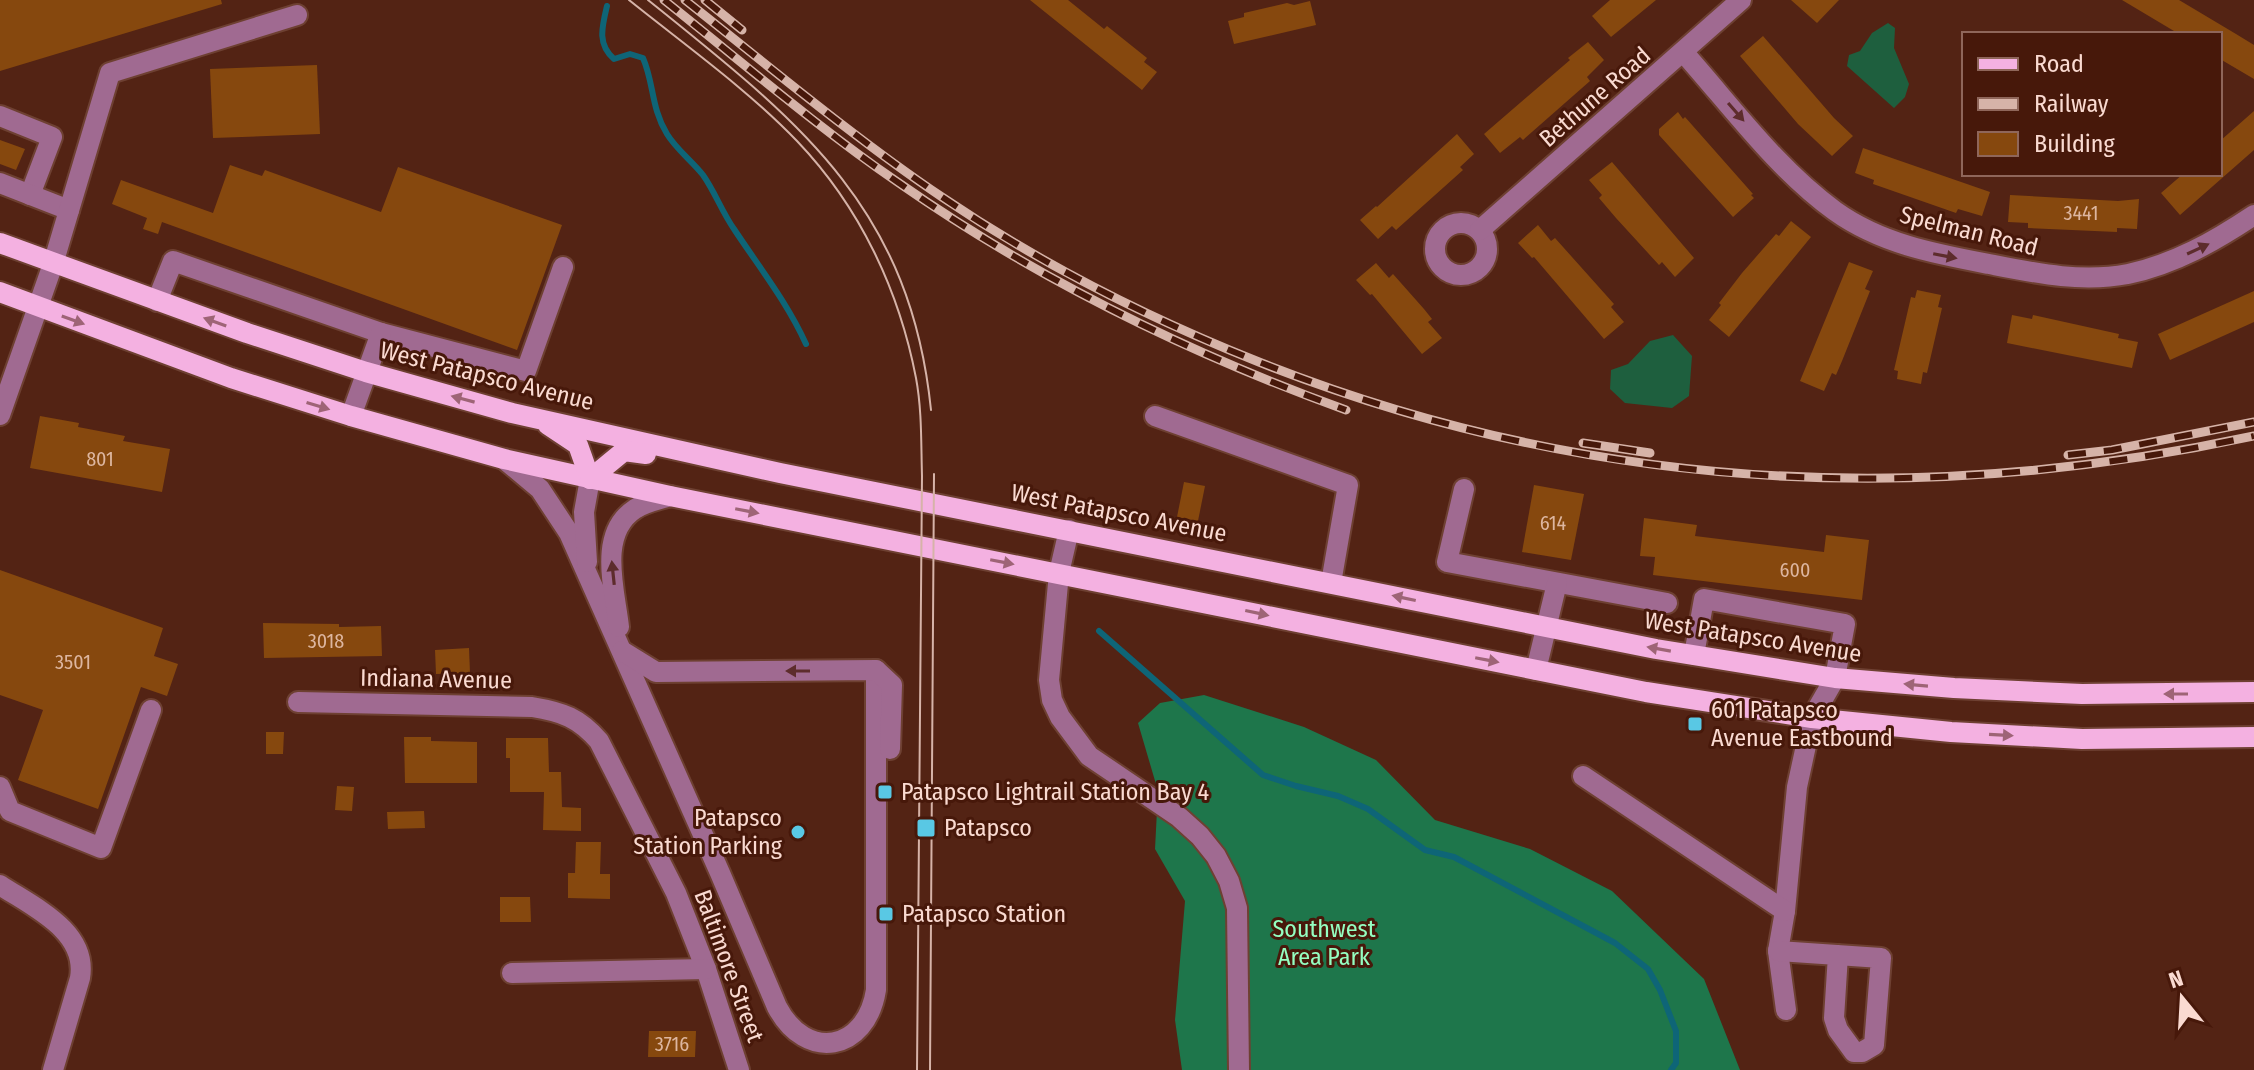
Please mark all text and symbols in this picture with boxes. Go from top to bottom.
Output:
legend [1962,32,2222,176]
street label: Bethune Road [1534,41,1656,153]
text: Road [2034,50,2084,78]
text: Railway [2034,90,2109,118]
one-way arrow [1726,102,1744,121]
text: Building [2034,130,2116,158]
street label: Spelman Road [1897,200,2041,262]
house number: 3441 [2064,201,2099,225]
one-way arrow [2186,242,2210,256]
one-way arrow [1932,250,1957,262]
one-way arrow [61,314,85,327]
one-way arrow [202,315,226,327]
street label: West Patapsco Avenue [377,336,597,416]
one-way arrow [450,392,474,405]
one-way arrow [307,400,331,412]
house number: 801 [86,447,114,471]
street label: West Patapsco Avenue [1009,478,1229,548]
one-way arrow [735,506,760,518]
house number: 614 [1540,511,1567,535]
one-way arrow [990,556,1015,568]
house number: 600 [1780,558,1810,582]
one-way arrow [607,560,620,585]
one-way arrow [1391,591,1416,604]
street label: West Patapsco Avenue [1643,606,1863,668]
one-way arrow [1244,607,1269,620]
house number: 3018 [308,629,344,653]
one-way arrow [1646,643,1671,655]
house number: 3501 [55,650,91,674]
one-way arrow [1475,654,1500,667]
street label: Indiana Avenue [360,664,512,694]
one-way arrow [785,664,810,677]
one-way arrow [1903,678,1928,691]
one-way arrow [2163,688,2188,700]
place label: 601 Patapsco Avenue Eastbound [1711,696,1893,752]
marker: 601 Patapsco Avenue Eastbound [1686,715,1704,733]
one-way arrow [1989,728,2014,741]
place label: Patapsco Lightrail Station Bay 4 [901,778,1209,806]
marker: Patapsco Lightrail Station Bay 4 [876,783,894,801]
place label: Patapsco Station Parking [633,804,783,860]
place label: Patapsco [944,814,1032,842]
marker: Patapsco [915,817,937,839]
marker: Patapsco Station Parking [789,823,807,841]
street label: Baltimore Street [688,886,770,1046]
place label: Patapsco Station [902,900,1066,928]
marker: Patapsco Station [877,905,895,923]
park label: Southwest Area Park [1272,915,1376,971]
north arrow [2142,958,2222,1038]
text: N [2166,965,2186,994]
house number: 3716 [655,1032,689,1056]

